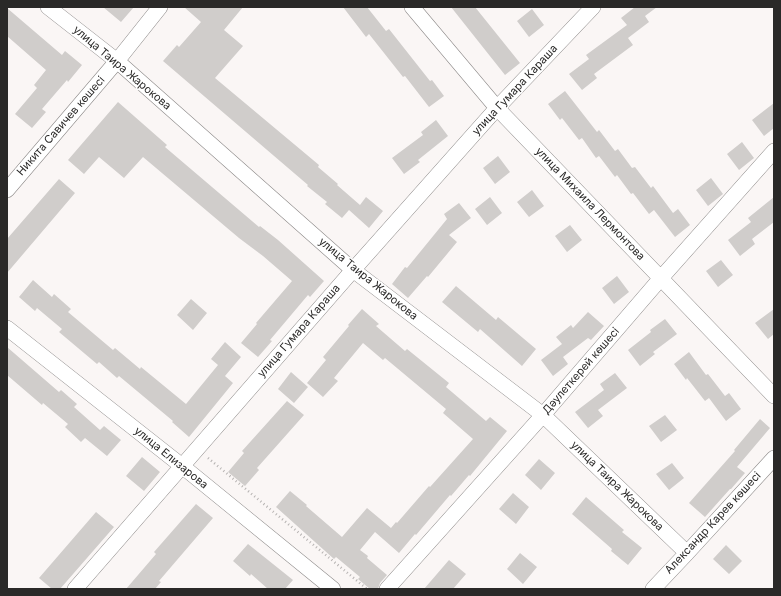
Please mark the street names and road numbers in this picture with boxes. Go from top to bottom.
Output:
street label: улица Таира Жарокова [70,23,174,113]
street label: улица Гумара Караша [470,42,560,138]
street label: Никита Савичев көшесі [14,74,108,178]
street label: улица Михаила Лермонтова [532,145,648,263]
street label: улица Таира Жарокова [316,235,420,323]
street label: улица Гумара Караша [255,282,343,380]
street label: Дәулеткерей көшесі [540,325,622,417]
street label: улица Елизарова [131,424,211,492]
street label: улица Таира Жарокова [568,438,666,534]
street label: Александр Карев көшесі [662,469,764,577]

